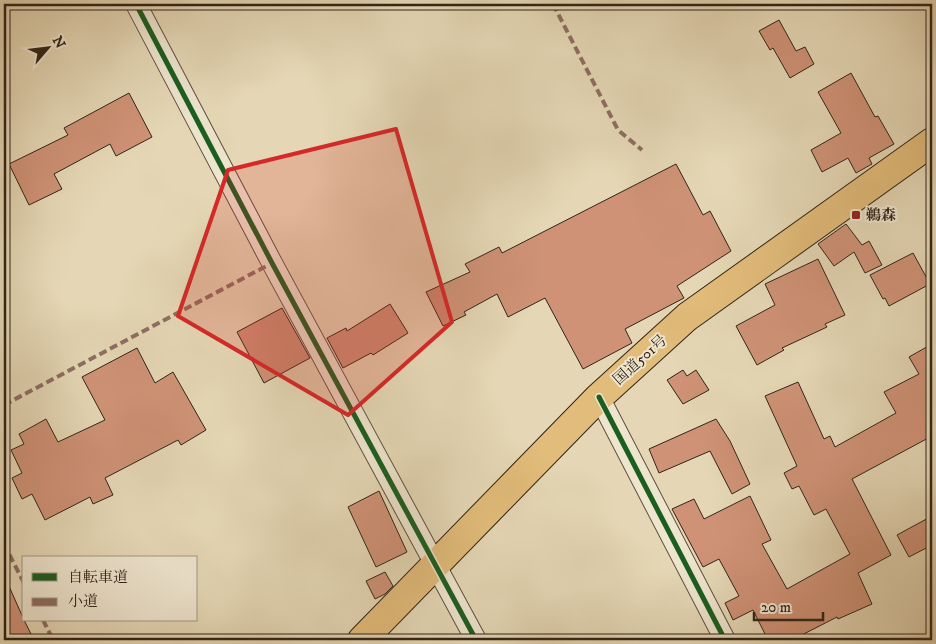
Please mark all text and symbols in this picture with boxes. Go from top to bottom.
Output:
north arrow [22,22,72,72]
text: N [48,33,69,52]
place label: 鵜森 [866,206,896,225]
marker: 鵜森 [850,209,862,221]
street label: 国道501号 [609,331,671,389]
legend [22,556,198,622]
text: 自転車道 [68,568,128,587]
scale bar [754,589,822,621]
text: 小道 [68,592,98,611]
text: 20 m [761,598,791,617]

